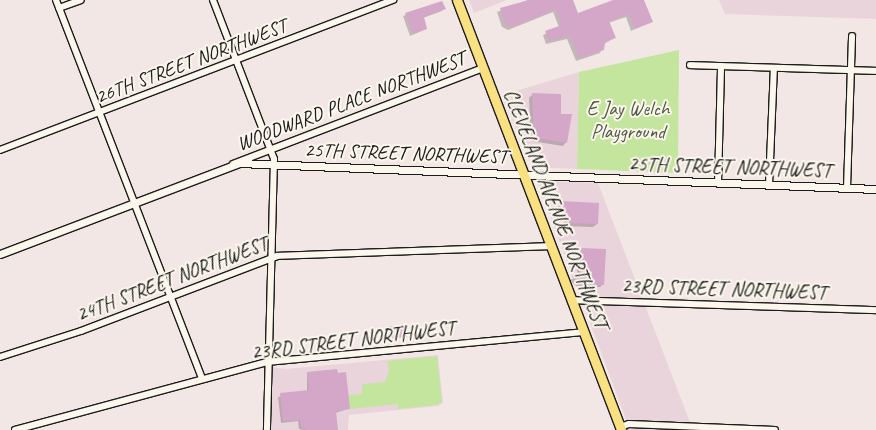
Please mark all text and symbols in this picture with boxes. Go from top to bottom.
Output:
street label: 26TH STREET NORTHWEST [92,14,290,108]
street label: WOODWARD PLACE NORTHWEST [233,46,469,156]
street label: CLEVELAND AVENUE NORTHWEST [499,86,613,332]
park label: E Jay Welch Playground [587,97,669,144]
street label: 25TH STREET NORTHWEST [304,137,508,169]
street label: 25TH STREET NORTHWEST [628,151,832,183]
street label: 24TH STREET NORTHWEST [73,232,271,326]
street label: 23RD STREET NORTHWEST [622,273,826,305]
street label: 23RD STREET NORTHWEST [250,316,456,364]

